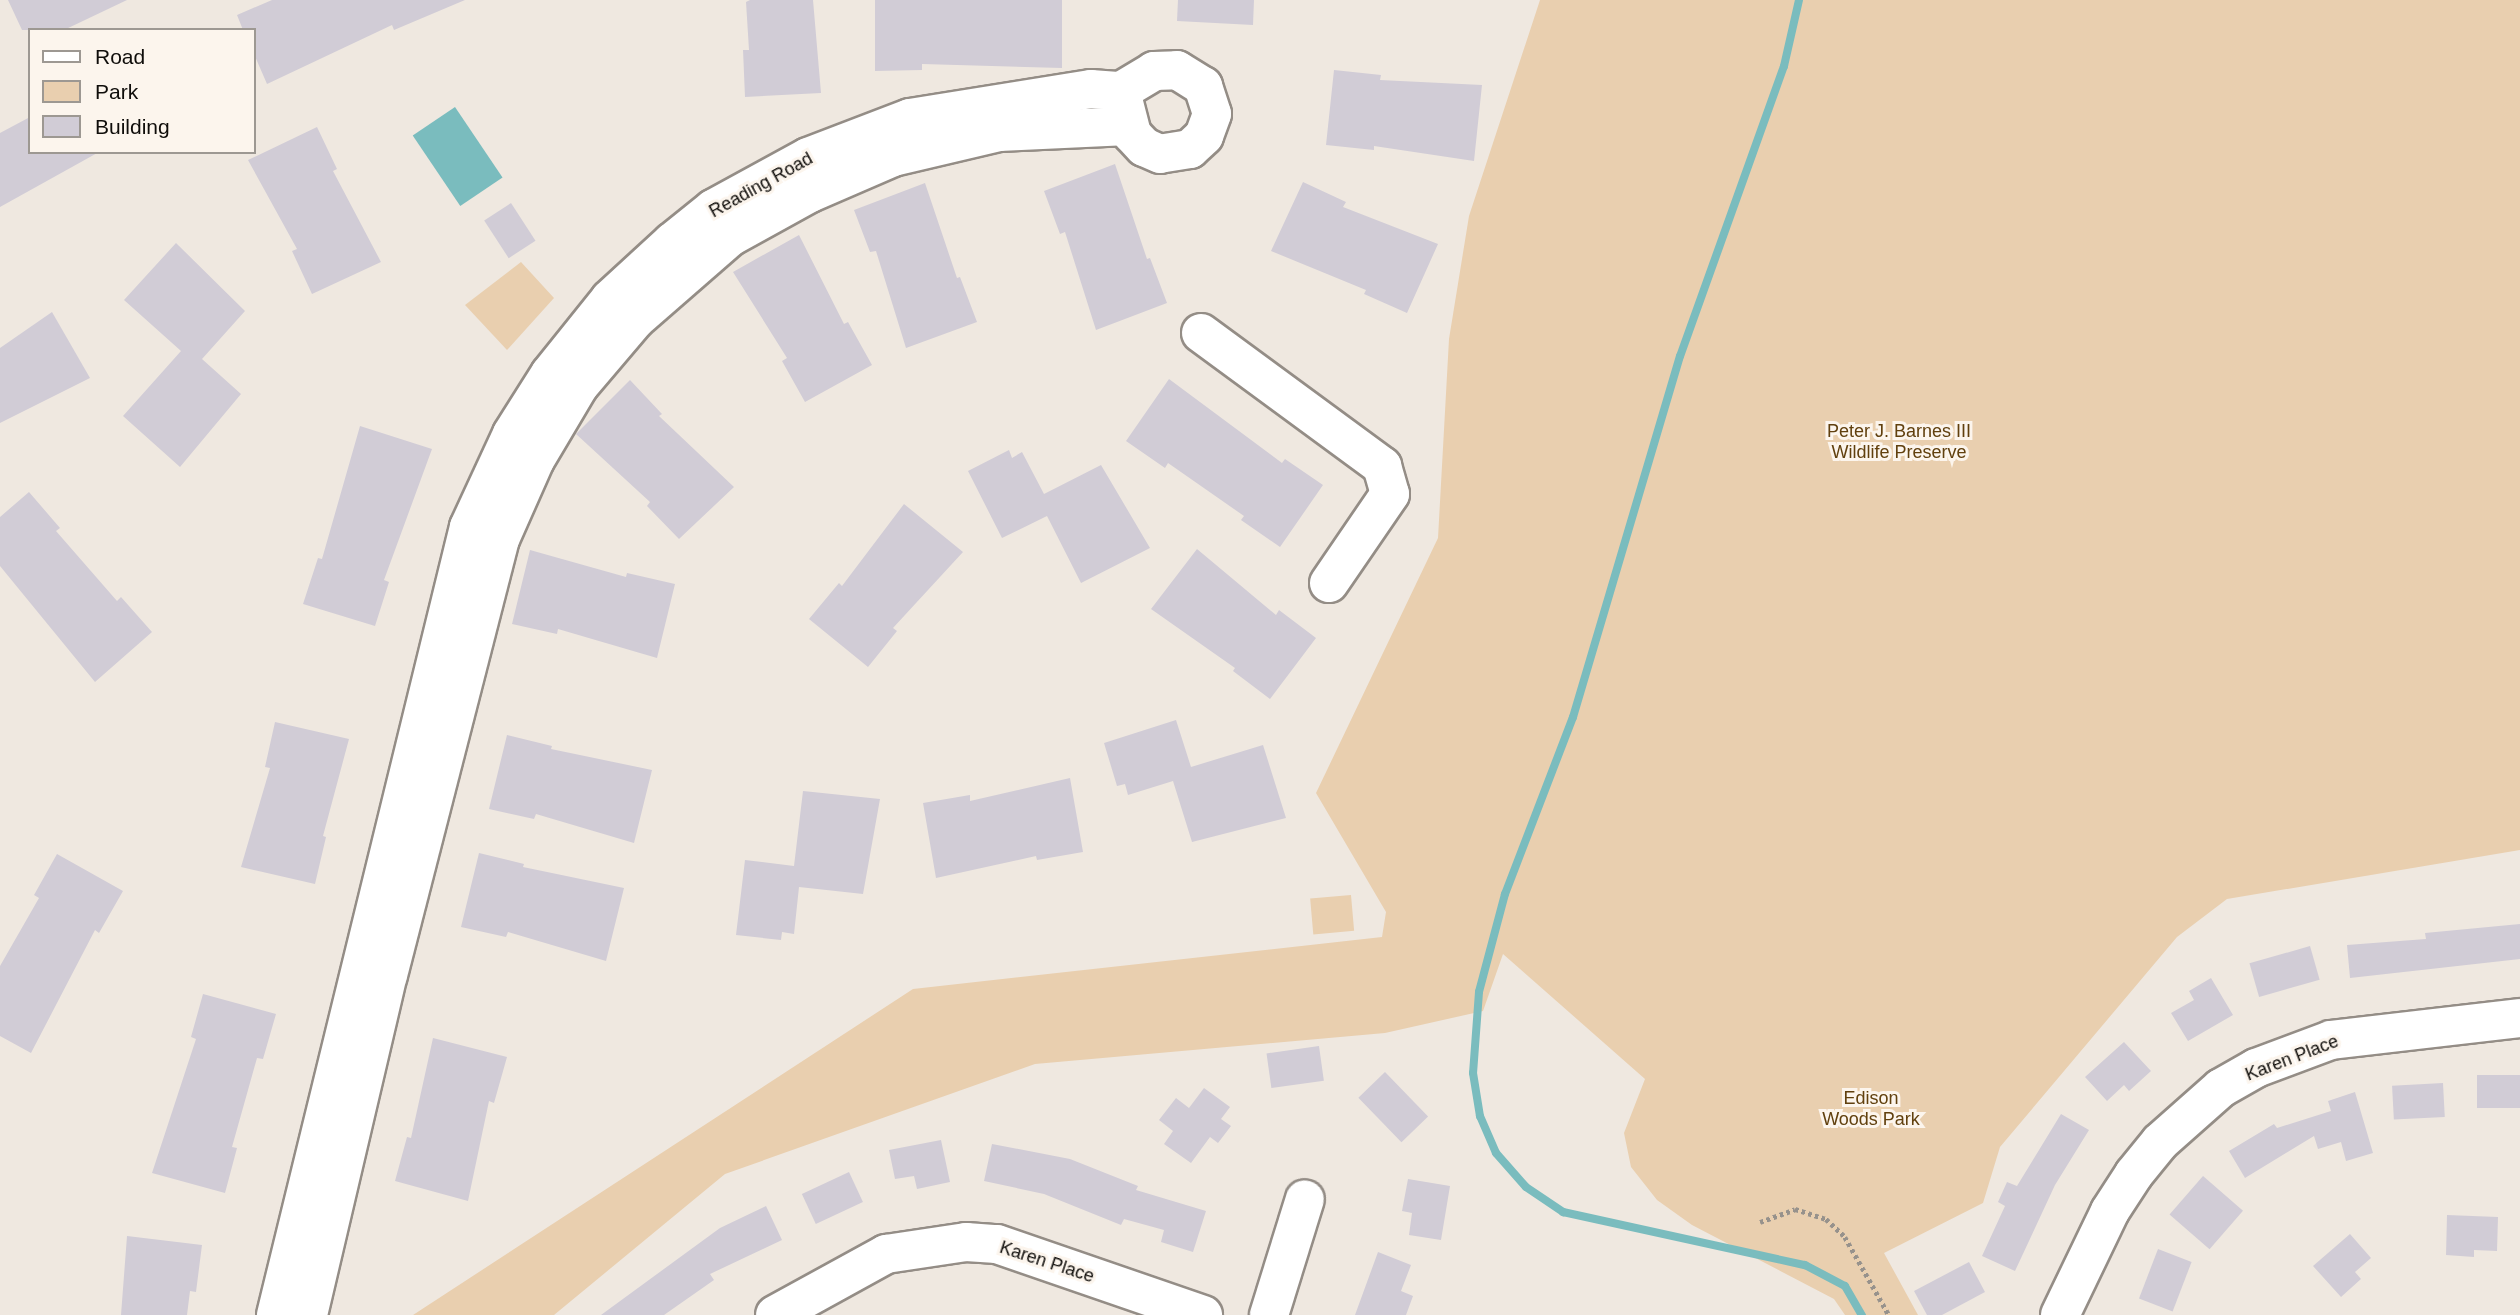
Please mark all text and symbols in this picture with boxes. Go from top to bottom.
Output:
legend [28,28,256,154]
text: Road [95,45,145,68]
text: Park [95,80,138,103]
text: Building [95,115,170,138]
street label: Reading Road [705,148,817,222]
park label: Peter J. Barnes III Wildlife Preserve [1827,421,1971,464]
street label: Karen Place [2242,1030,2342,1086]
park label: Edison Woods Park [1822,1088,1920,1130]
street label: Karen Place [997,1237,1097,1287]

